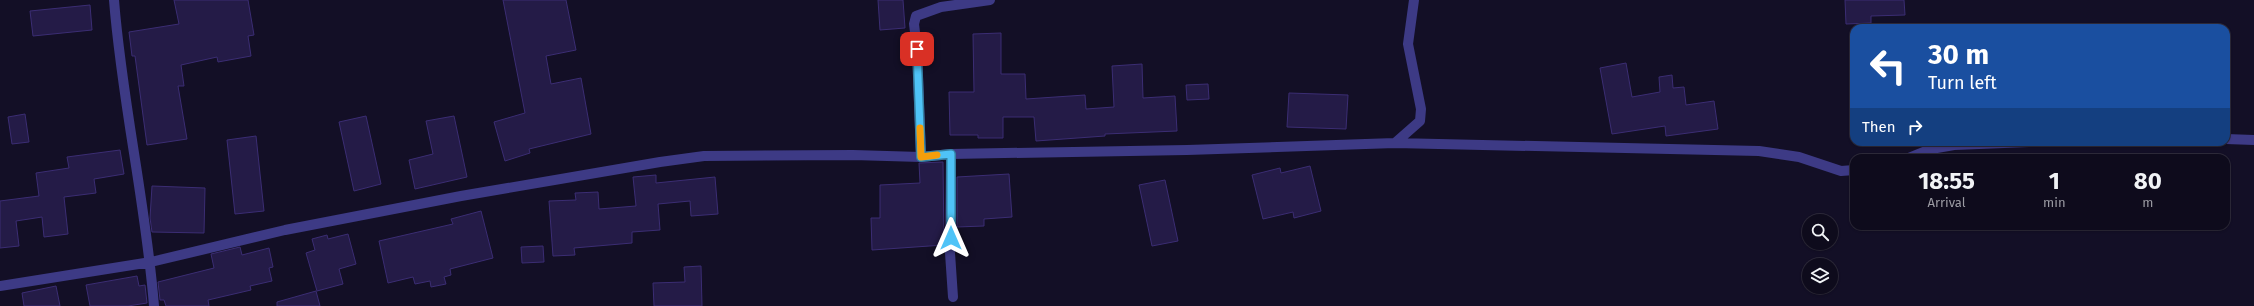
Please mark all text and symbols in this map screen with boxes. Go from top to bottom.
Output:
pin [900,32,934,66]
icon: arrive [906,38,928,60]
text: 30 m [1928,38,1989,71]
icon: left [1862,40,1914,92]
text: Turn left [1928,72,1997,94]
icon: right [1904,116,1926,138]
text: Then [1862,118,1896,136]
text: 18:55 [1918,167,1975,195]
text: 1 [2049,167,2060,195]
text: 80 [2134,167,2162,195]
text: Arrival [1928,195,1966,210]
text: min [2043,195,2066,210]
text: m [2142,195,2153,210]
map controls [1802,214,1838,294]
button: search [1802,214,1838,250]
position arrow [930,217,972,259]
button: layers [1802,258,1838,294]

